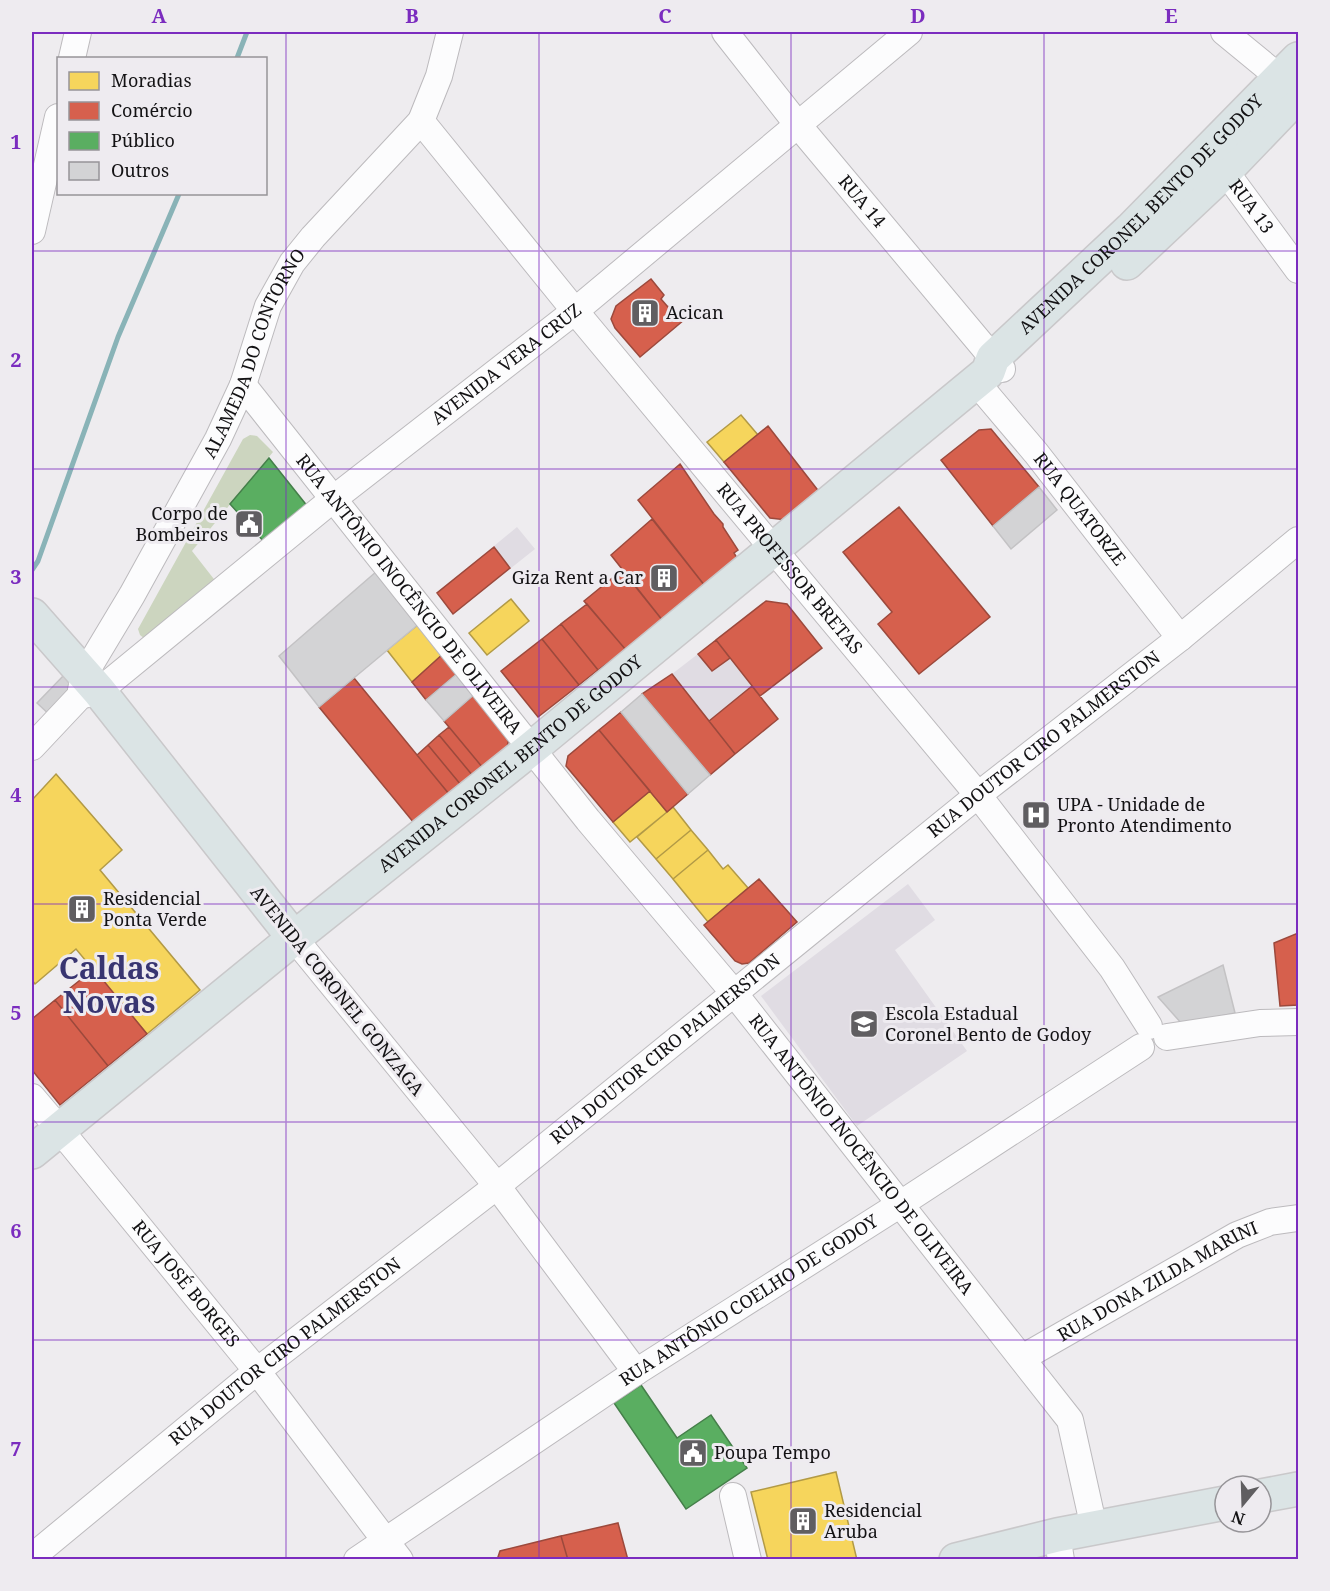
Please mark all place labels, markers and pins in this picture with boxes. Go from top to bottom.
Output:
building icon: Acican [629,297,661,329]
place label: Acican [666,300,724,324]
place label: Corpo de Bombeiros [135,501,228,546]
public building icon: Corpo de Bombeiros [233,508,265,540]
building icon: Giza Rent a Car [648,562,680,594]
place label: Giza Rent a Car [512,565,644,589]
place label: UPA - Unidade de Pronto Atendimento [1057,792,1232,837]
hospital icon: UPA - Unidade de Pronto Atendimento [1020,799,1052,831]
place label: Residencial Ponta Verde [103,886,207,931]
building icon: Residencial Ponta Verde [66,893,98,925]
place label: Escola Estadual Coronel Bento de Godoy [885,1001,1092,1046]
school or university icon: Escola Estadual Coronel Bento de Godoy [848,1008,880,1040]
public building icon: Poupa Tempo [677,1437,709,1469]
place label: Poupa Tempo [714,1440,831,1464]
place label: Residencial Aruba [824,1498,922,1543]
building icon: Residencial Aruba [787,1505,819,1537]

